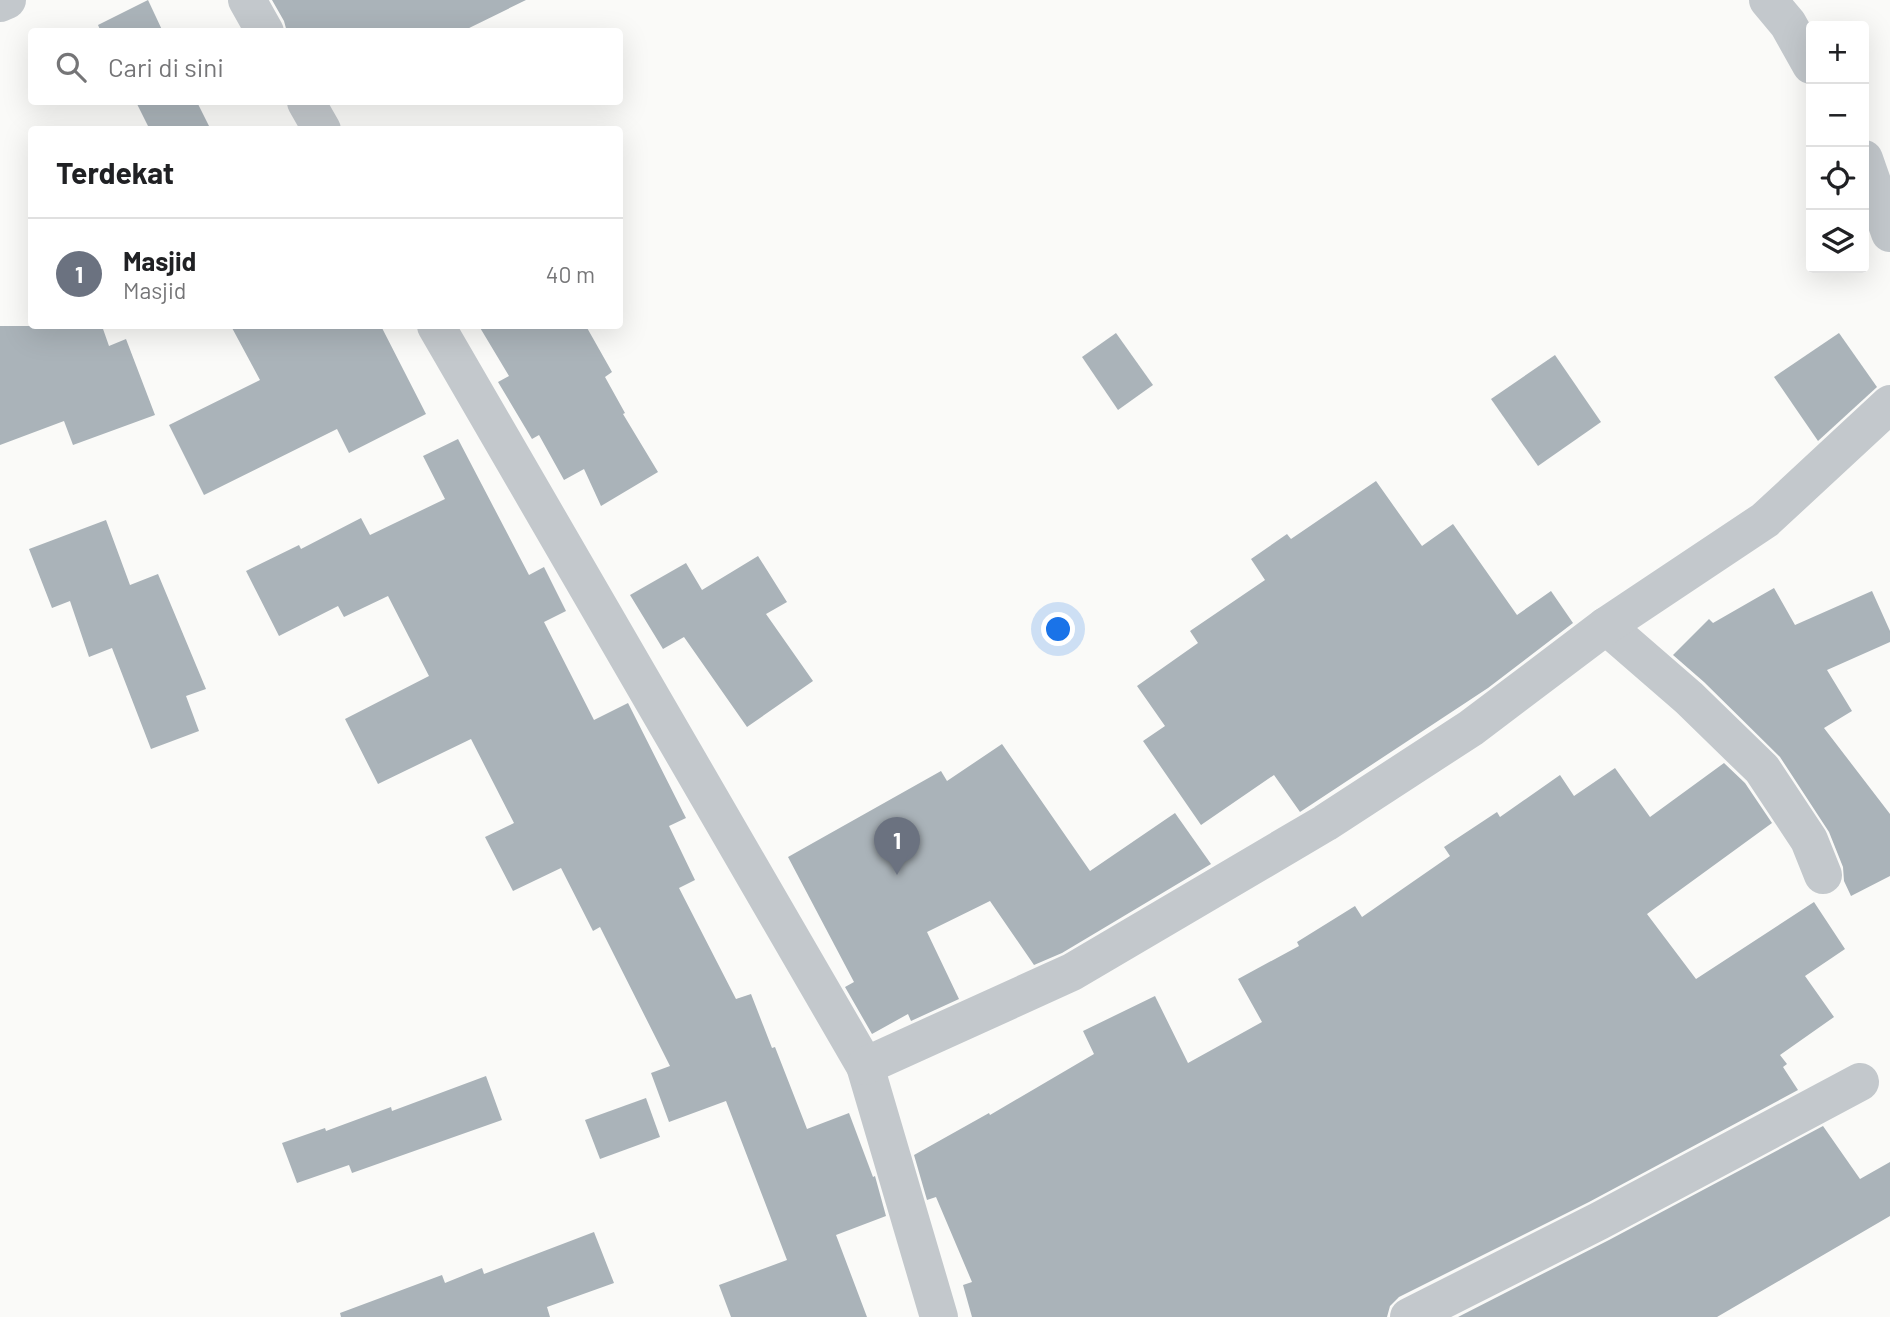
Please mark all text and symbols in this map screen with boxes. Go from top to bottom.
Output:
map controls [1806,21,1869,273]
button: + [1806,21,1869,84]
search box [28,28,623,105]
icon: search [52,48,90,86]
text: Cari di sini [108,51,224,82]
button: − [1806,84,1869,147]
button: locate [1806,147,1869,210]
text: Terdekat [56,154,174,190]
button: layers [1806,210,1869,273]
text: Masjid [123,245,196,276]
text: 1 [75,260,83,288]
text: 40 m [546,260,595,288]
text: Masjid [123,276,186,304]
your location [1041,612,1075,646]
pin: 1 [874,817,920,875]

